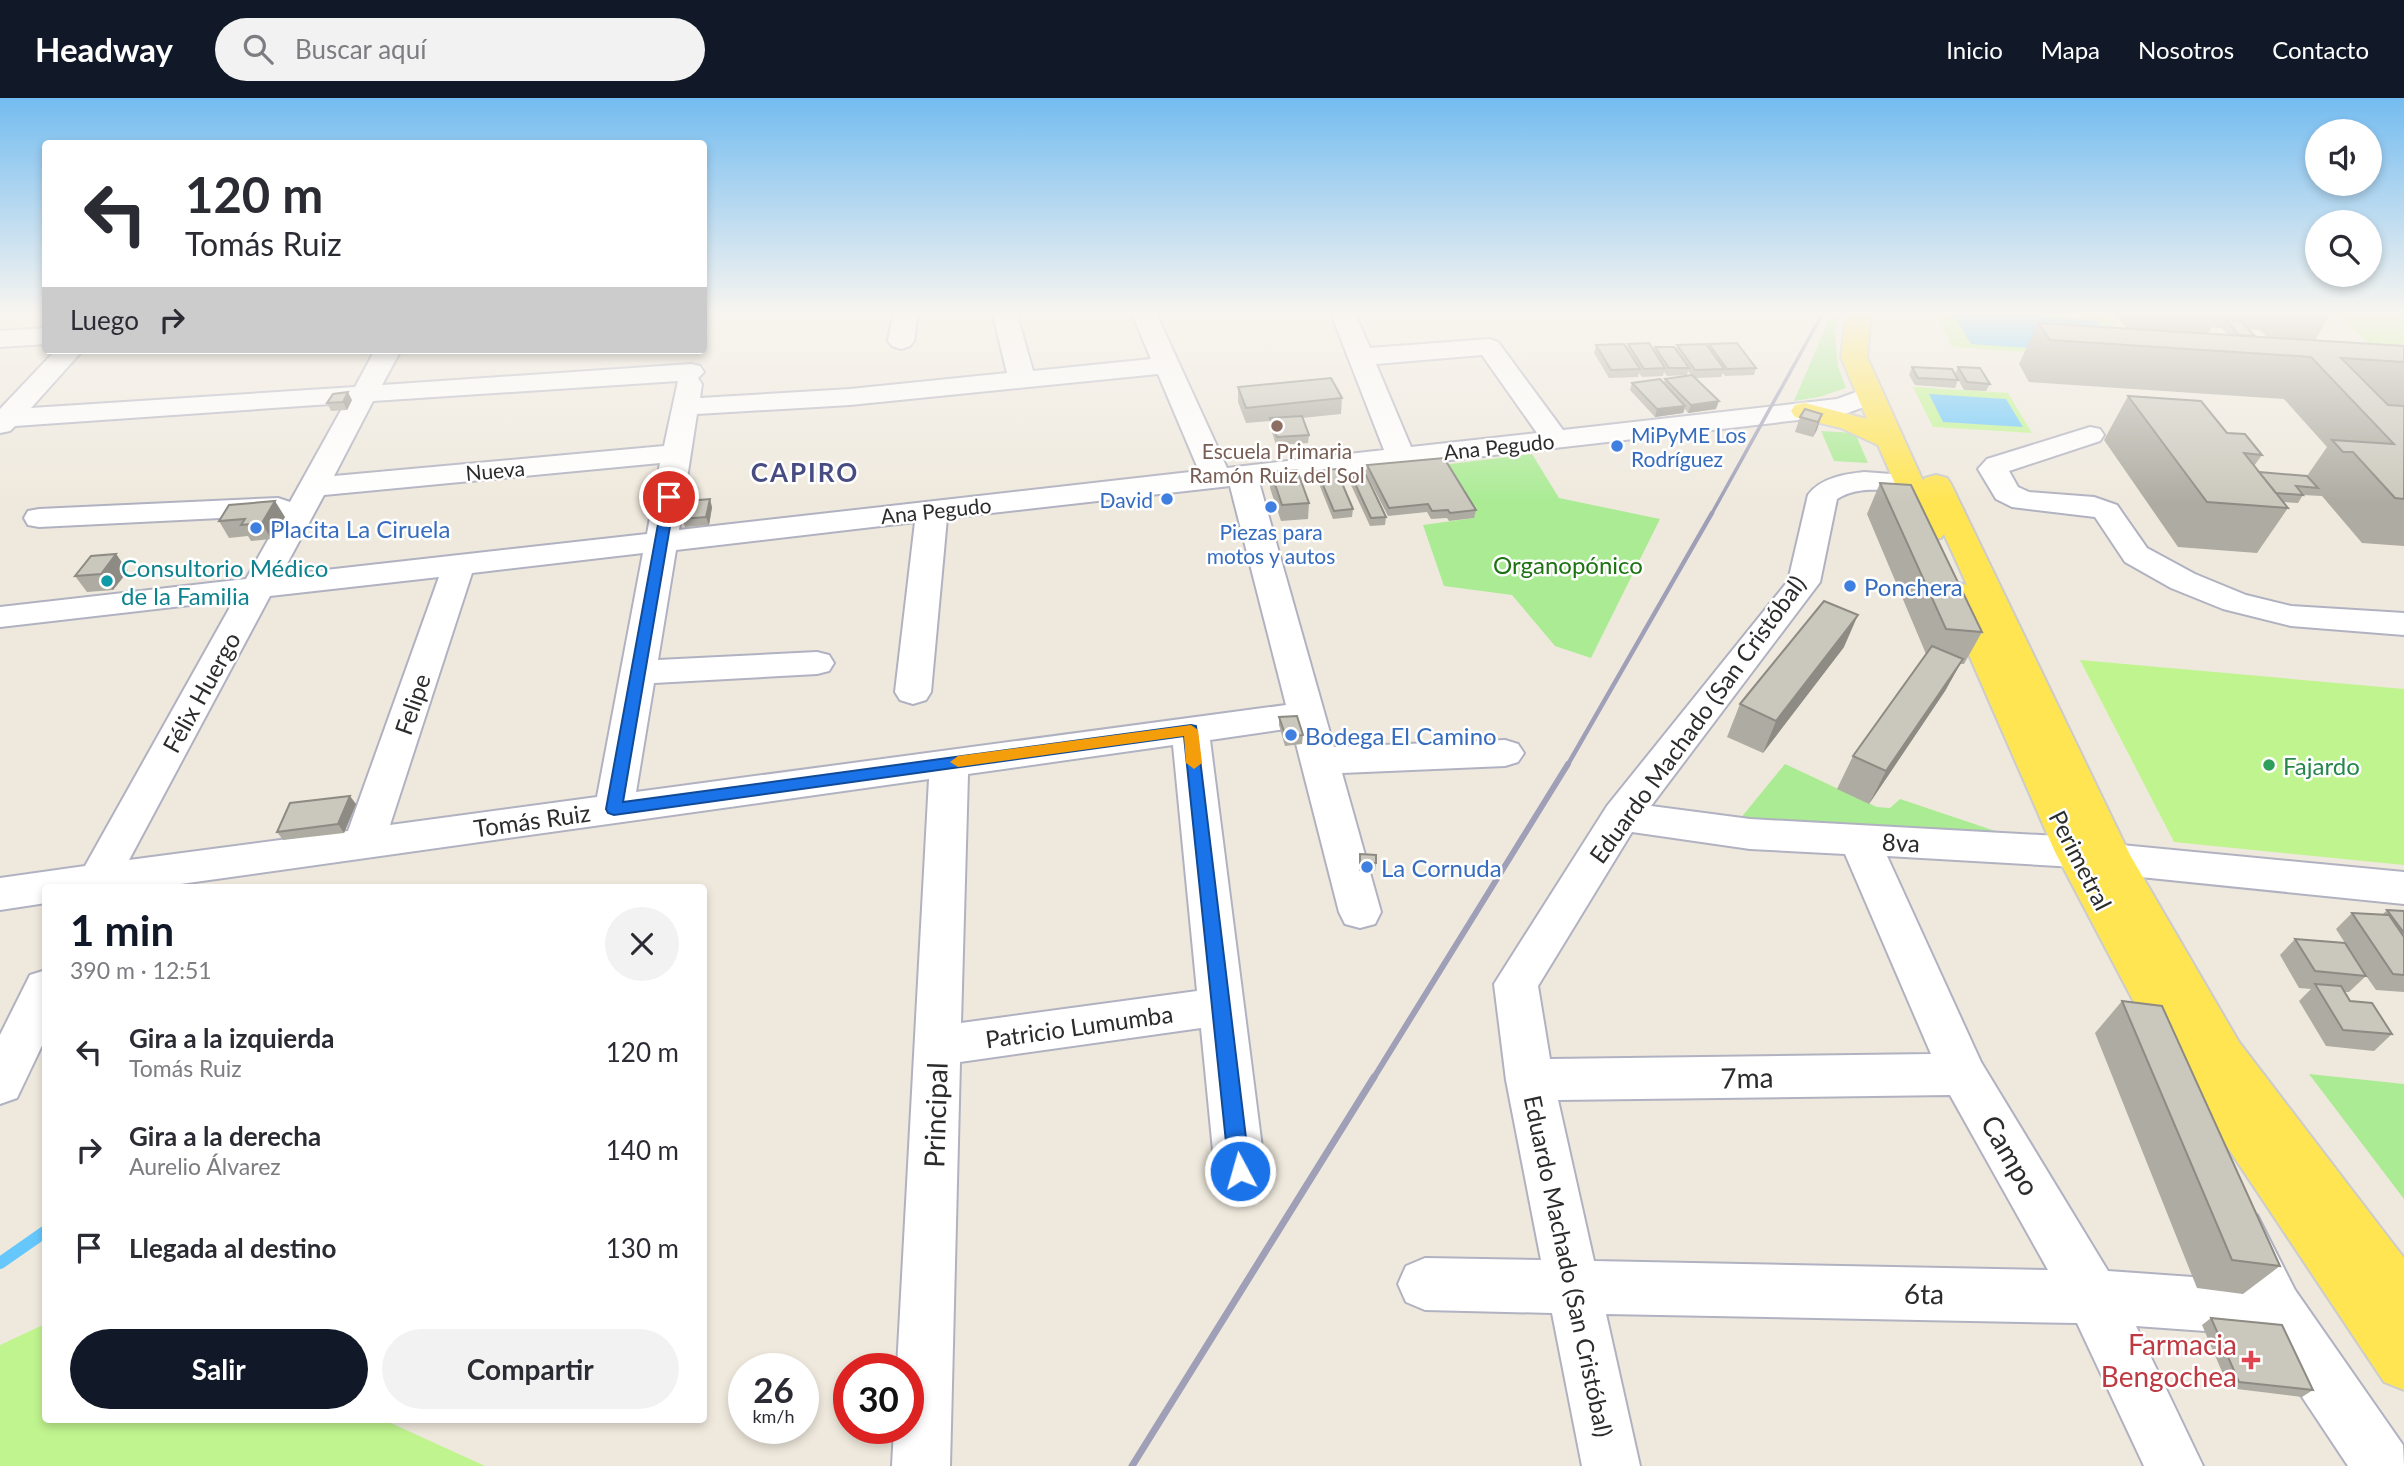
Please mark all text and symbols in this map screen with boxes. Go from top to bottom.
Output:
search box [215,18,705,81]
text: Headway [35,29,173,69]
icon: search [239,30,277,68]
text: Buscar aquí [295,33,426,65]
text: Inicio [1946,35,2003,64]
text: Mapa [2041,35,2100,64]
text: Nosotros [2138,35,2234,64]
text: Contacto [2272,35,2369,64]
map controls [2305,119,2382,287]
button: sound [2305,119,2382,196]
text: 120 m [185,165,323,223]
icon: left [70,168,161,259]
button: search [2305,210,2382,287]
text: Tomás Ruiz [185,224,342,263]
icon: right [153,301,191,339]
text: Luego [70,304,139,336]
marker: Escuela Primaria Ramón Ruiz del Sol [1269,418,1285,434]
place label: MiPyME Los Rodríguez [1631,422,1746,471]
street label: Ana Pegudo [1442,428,1556,464]
place label: Escuela Primaria Ramón Ruiz del Sol [1189,438,1365,487]
marker: MiPyME Los Rodríguez [1609,438,1625,454]
street label: Nueva [464,455,526,485]
district label: CAPIRO [751,456,859,488]
pin [639,467,699,527]
icon: arrive [650,478,688,516]
place label: David [1099,487,1153,512]
marker: David [1159,491,1175,507]
street label: Ana Pegudo [879,492,993,528]
marker: Piezas para motos y autos [1263,499,1279,515]
place label: Placita La Ciruela [270,514,450,543]
place label: Piezas para motos y autos [1207,519,1335,568]
marker: Placita La Ciruela [248,520,264,536]
park label: Organopónico [1493,550,1643,579]
place label: Consultorio Médico de la Familia [121,553,328,610]
street label: Eduardo Machado (San Cristóbal) [1583,569,1811,869]
place label: Ponchera [1864,572,1963,601]
marker: Consultorio Médico de la Familia [99,573,115,589]
marker: Ponchera [1842,578,1858,594]
street label: Félix Huergo [156,627,246,757]
street label: Felipe [388,670,436,738]
place label: Bodega El Camino [1305,721,1497,750]
marker: Bodega El Camino [1283,727,1299,743]
place label: Fajardo [2283,751,2360,780]
marker: Fajardo [2261,757,2277,773]
street label: Tomás Ruiz [472,797,592,843]
street label: Perimetral [2044,805,2118,915]
street label: 8va [1881,827,1921,857]
place label: La Cornuda [1381,853,1502,882]
marker: La Cornuda [1359,859,1375,875]
text: 1 min [70,905,174,955]
button: close [605,907,679,981]
text: 390 m · 12:51 [70,956,212,984]
street label: Patricio Lumumba [983,998,1175,1054]
text: Gira a la izquierda [129,1022,335,1054]
icon: left [70,1033,108,1071]
text: 120 m [606,1036,679,1068]
text: Tomás Ruiz [129,1054,242,1082]
street label: 7ma [1720,1060,1774,1094]
street label: Principal [916,1062,954,1168]
street label: Eduardo Machado (San Cristóbal) [1519,1093,1619,1439]
street label: Campo [1974,1109,2048,1201]
text: Gira a la derecha [129,1120,321,1152]
icon: right [70,1131,108,1169]
text: 140 m [606,1134,679,1166]
position arrow [1203,1134,1277,1208]
text: Aurelio Álvarez [129,1152,281,1180]
icon: arrive [70,1229,108,1267]
text: Llegada al destino [129,1232,336,1264]
text: 130 m [606,1232,679,1264]
street label: 6ta [1904,1276,1944,1310]
place label: Farmacia Bengochea [2101,1327,2237,1393]
button: Salir [70,1329,368,1409]
button: Compartir [382,1329,679,1409]
marker: Farmacia Bengochea [2243,1352,2259,1368]
speed limit sign: 30 [833,1353,924,1444]
text: 26 [753,1368,794,1410]
text: km/h [752,1405,795,1427]

